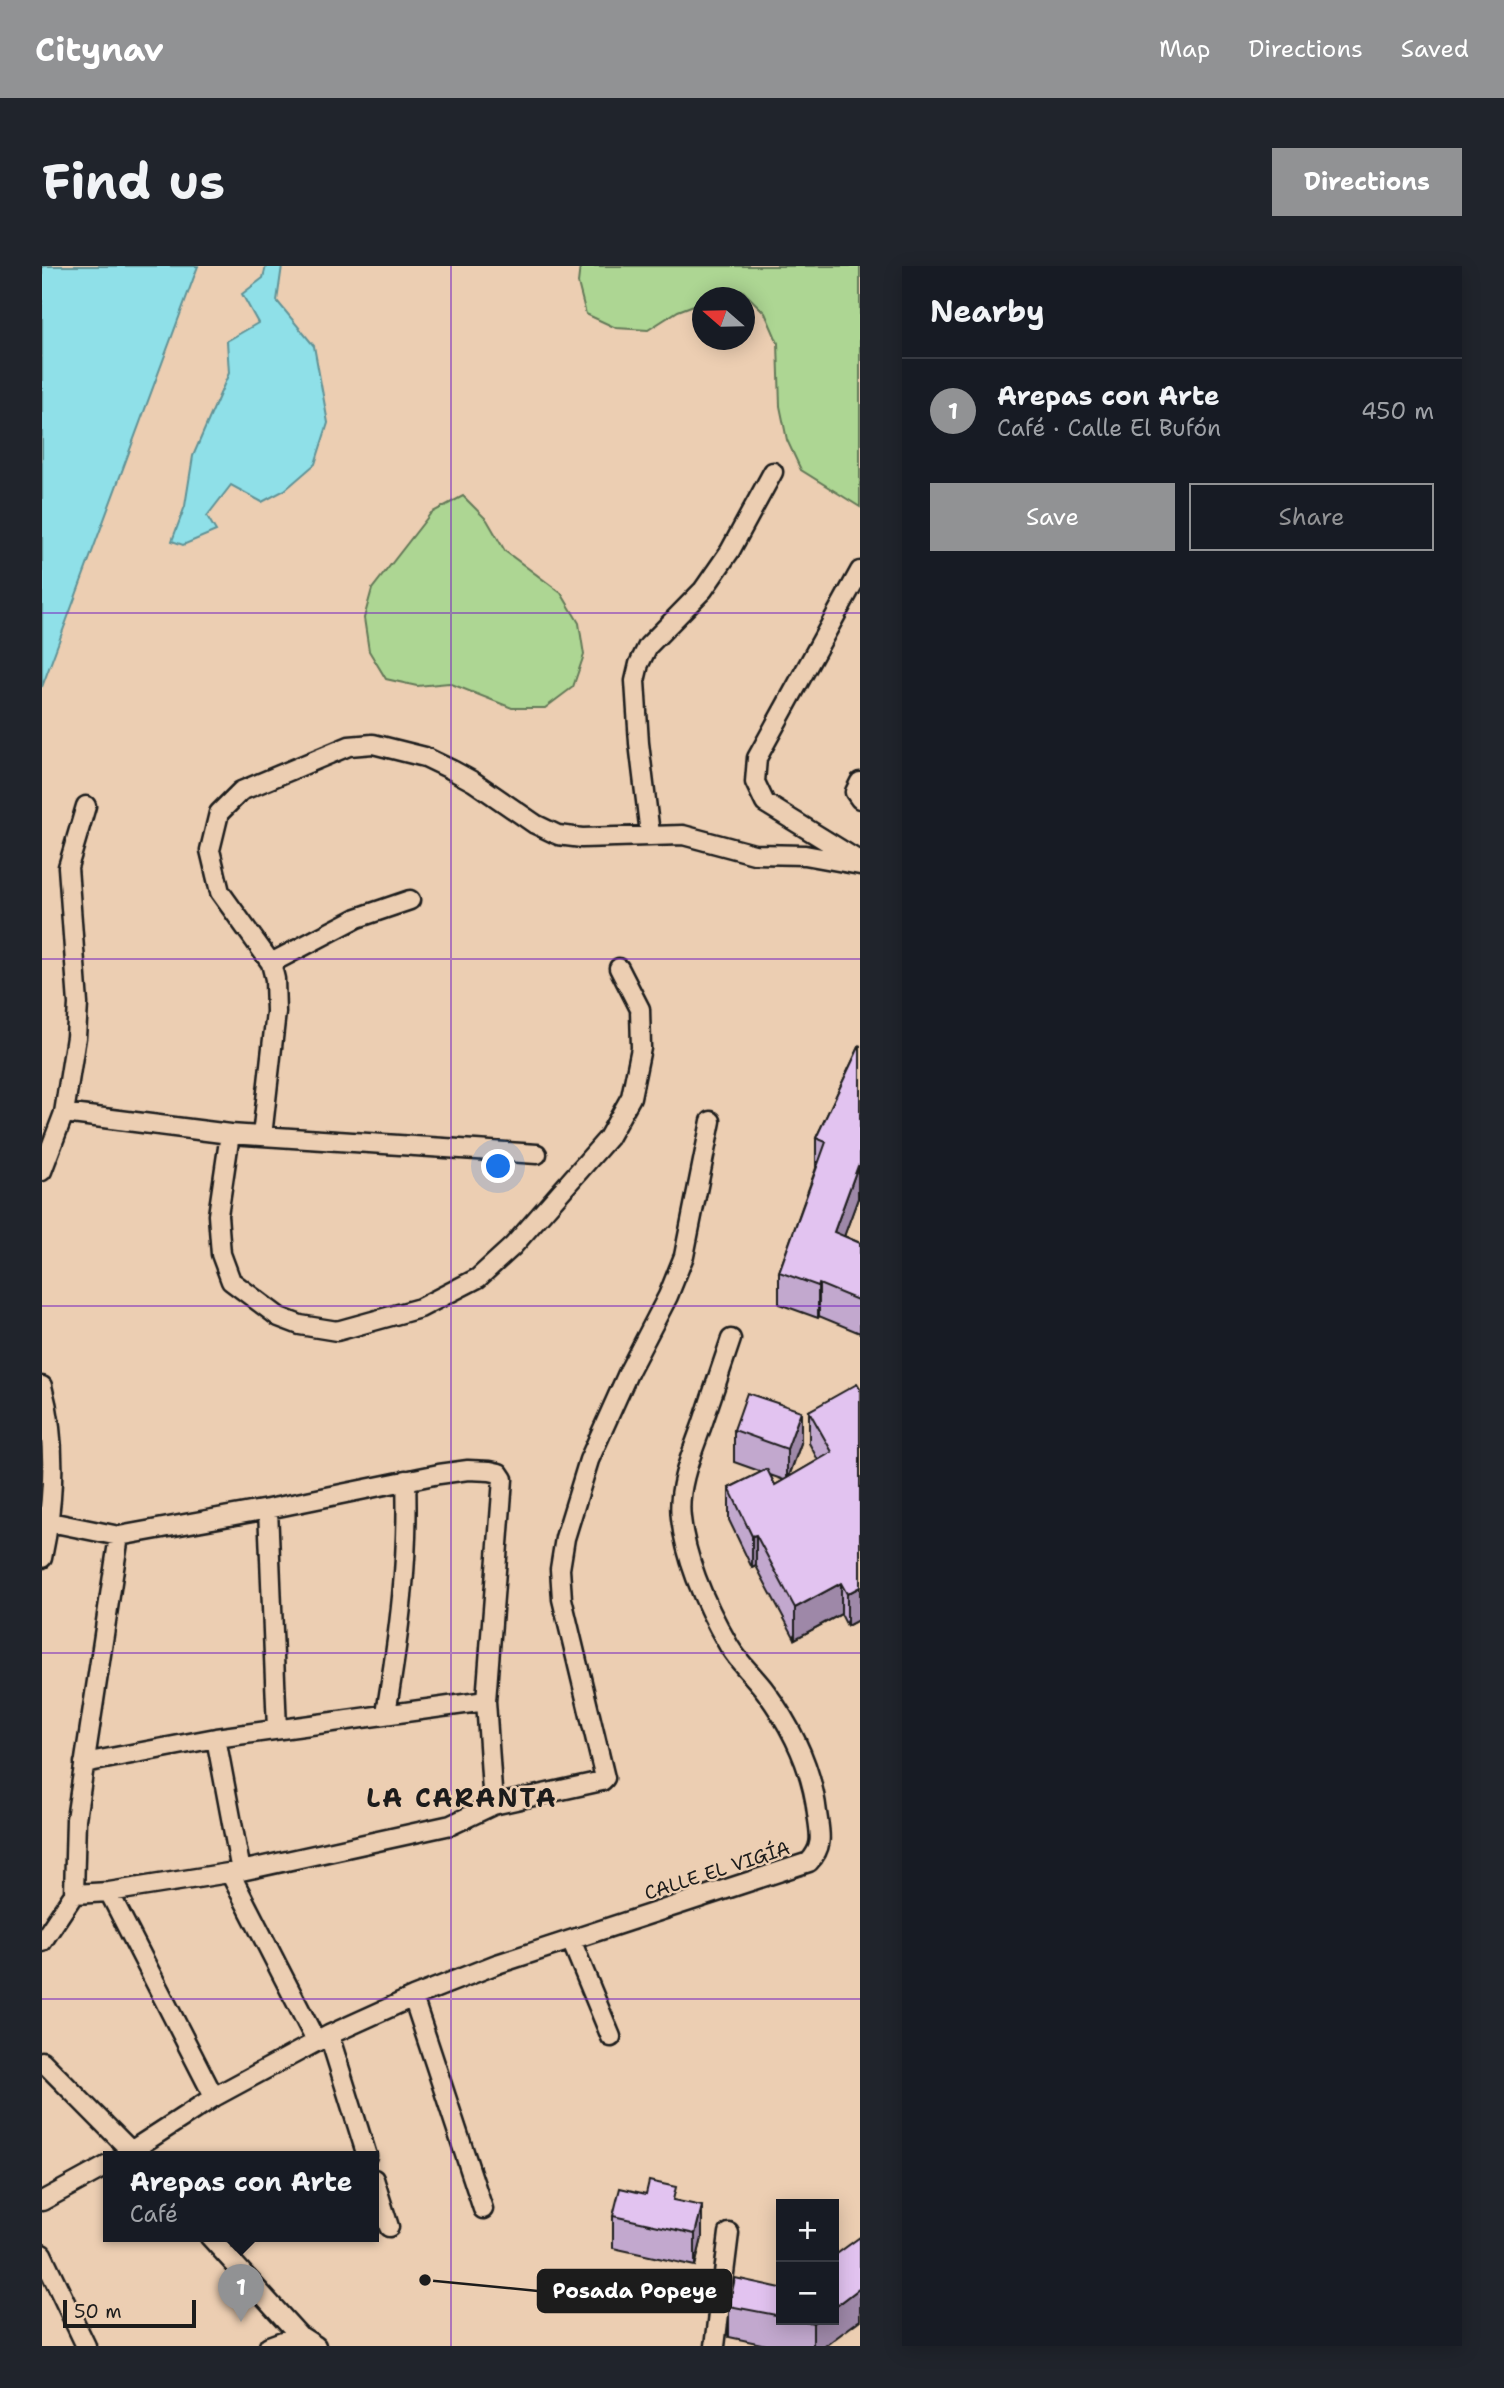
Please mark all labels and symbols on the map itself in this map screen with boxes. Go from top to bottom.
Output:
north arrow [692,287,755,350]
your location [481,1149,515,1183]
district label: LA CARANTA [366,1780,558,1815]
street label: CALLE EL VIGÍA [641,1834,793,1906]
pin: 1 [218,2264,264,2322]
callout: Posada Popeye [538,2270,731,2312]
text: Posada Popeye [553,2277,717,2305]
scale bar [63,2297,196,2329]

